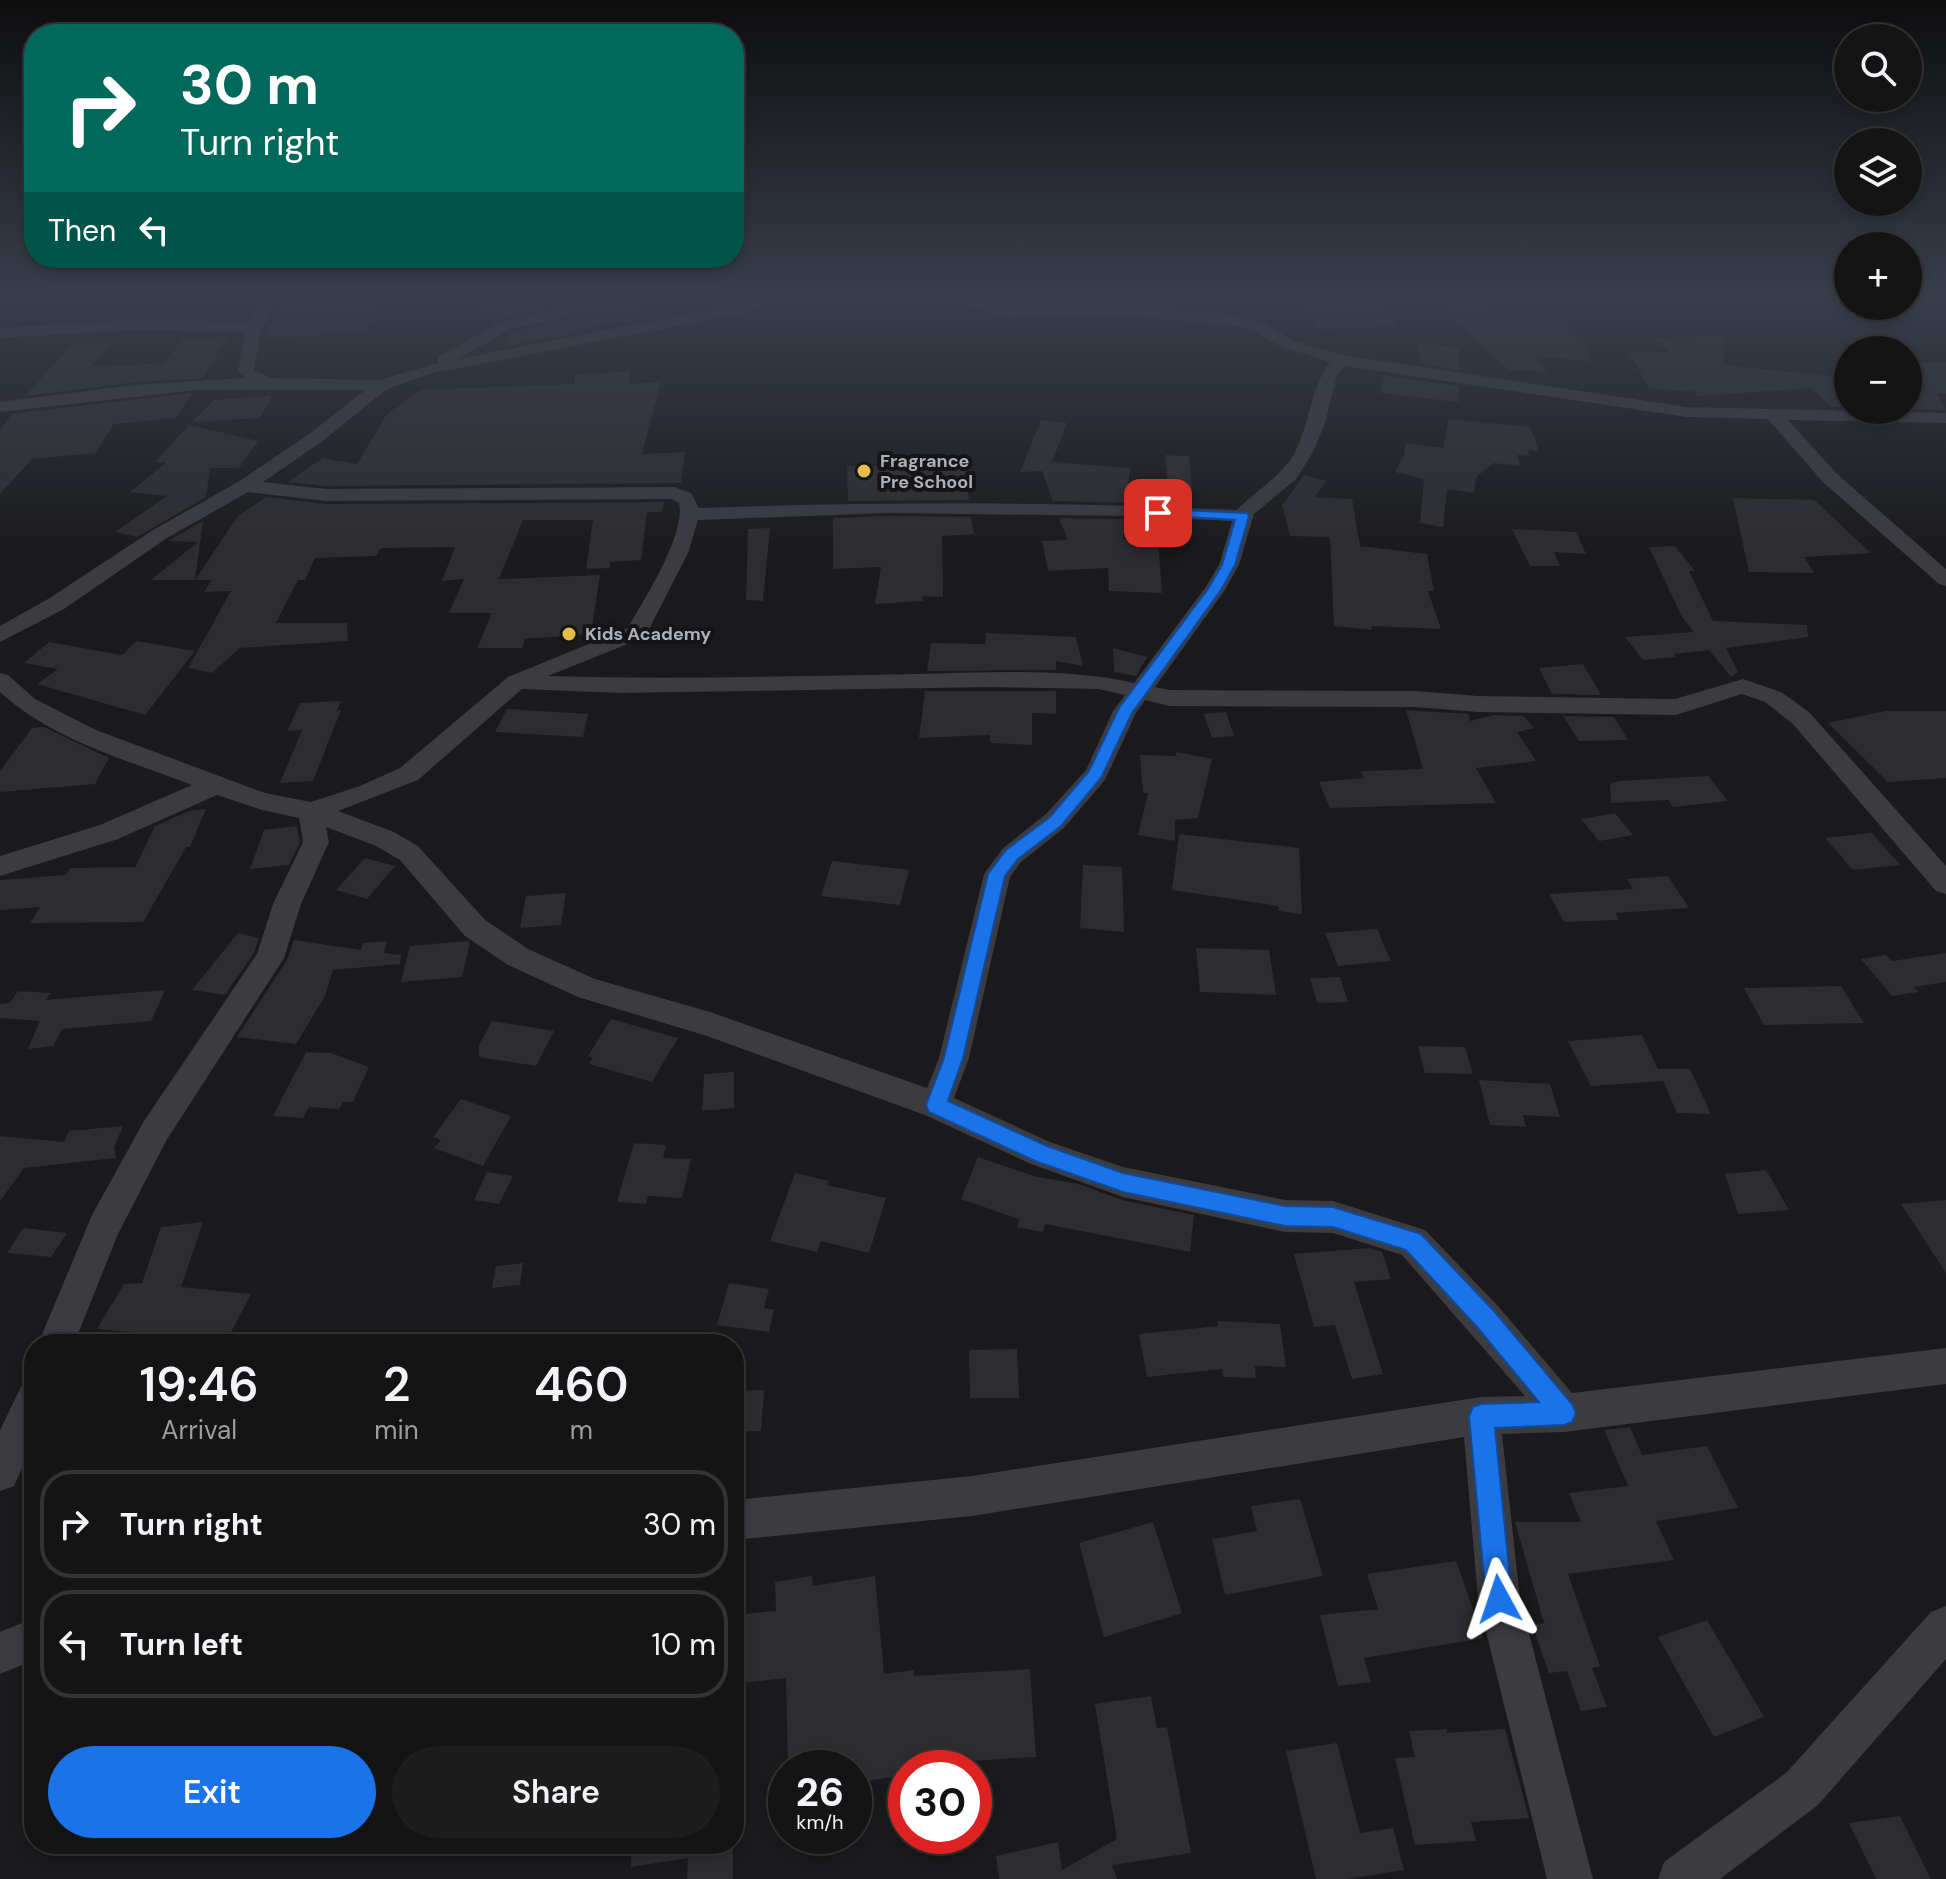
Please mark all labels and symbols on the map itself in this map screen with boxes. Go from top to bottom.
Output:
place label: Fragrance Pre School [880,449,973,494]
marker: Fragrance Pre School [855,462,873,480]
pin [1124,479,1192,547]
place label: Kids Academy [585,622,711,646]
marker: Kids Academy [560,625,578,643]
position arrow [1457,1557,1541,1641]
speed limit sign: 30 [888,1750,992,1854]

